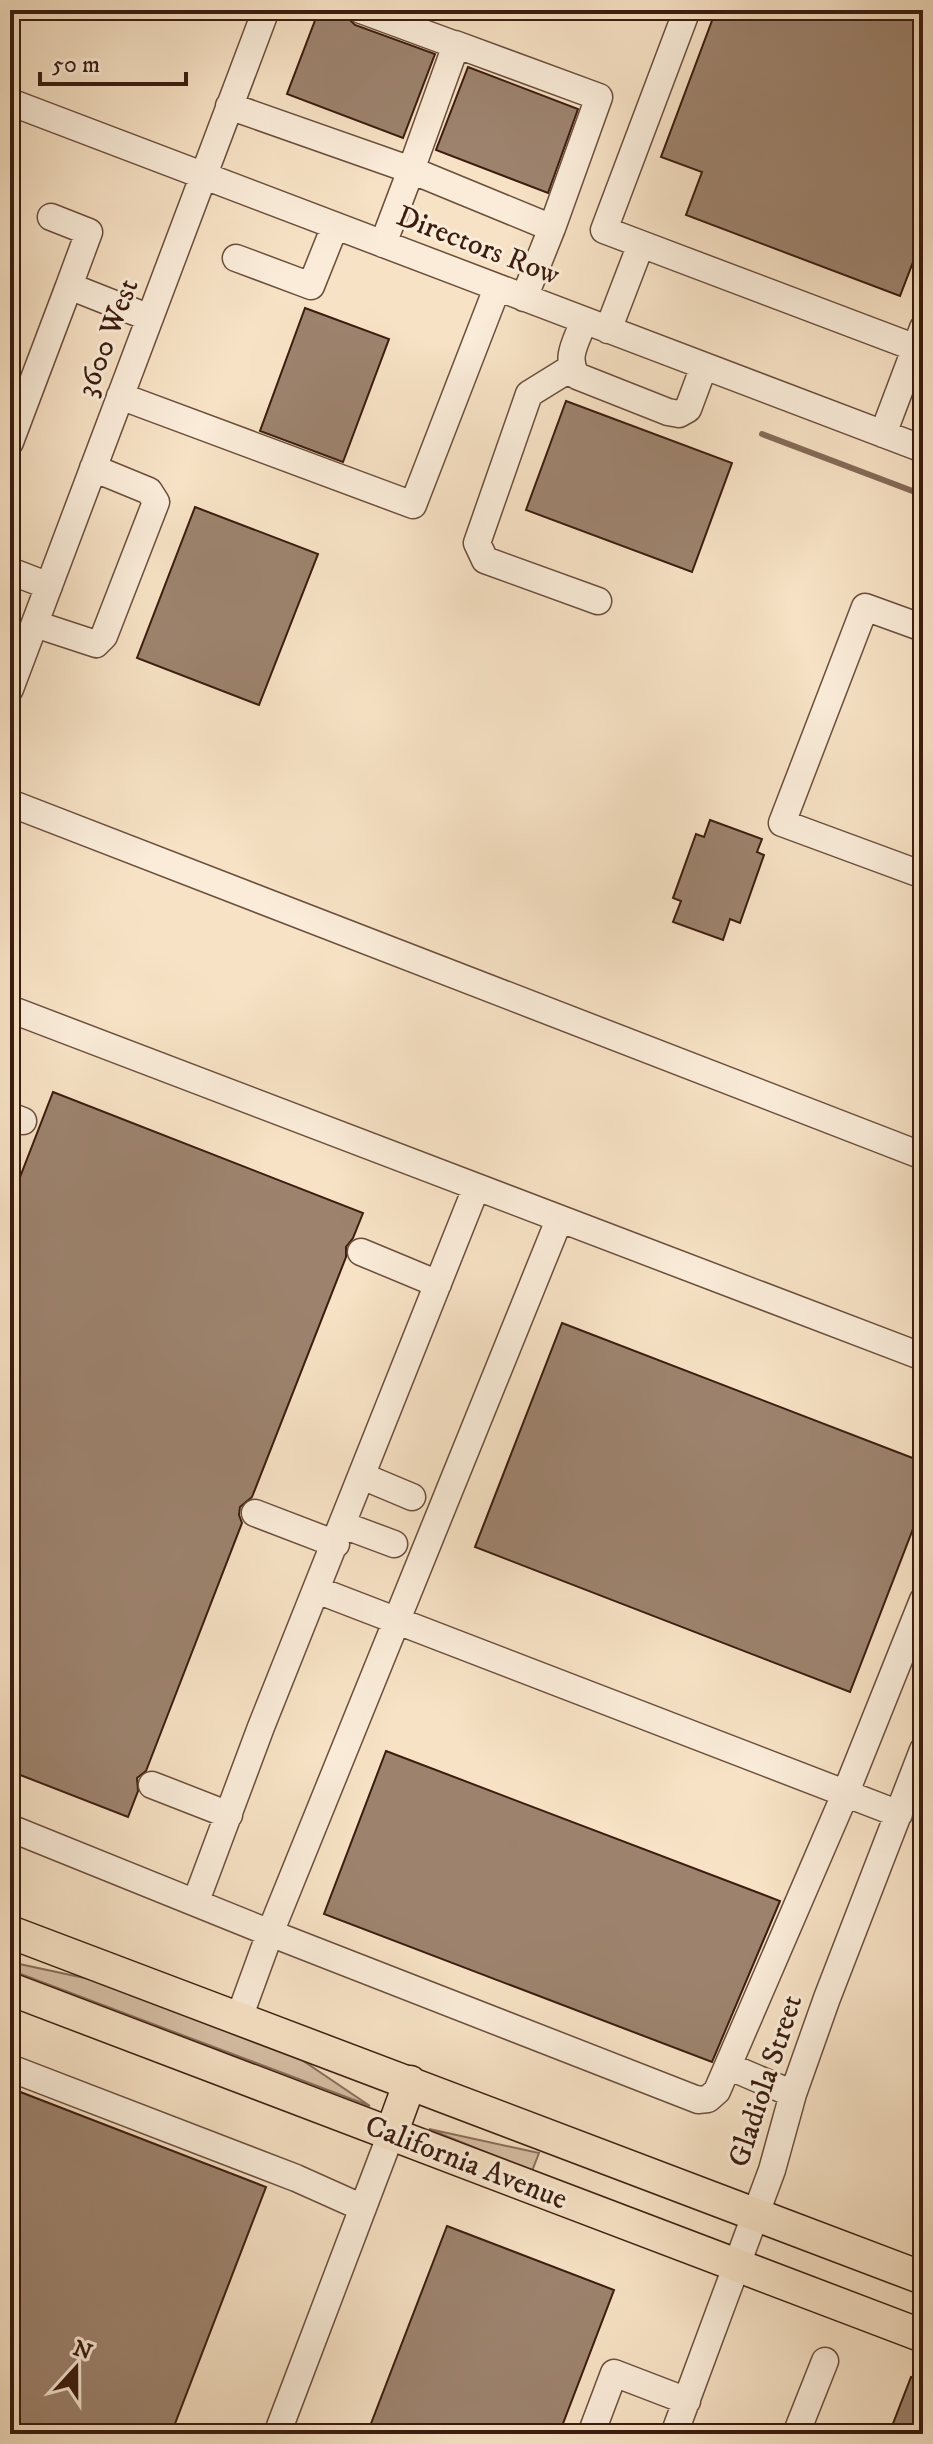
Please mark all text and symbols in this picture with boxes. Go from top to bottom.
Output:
scale bar [40,36,186,86]
text: 50 m [52,50,100,80]
street label: Directors Row [391,198,565,294]
street label: 3600 West [69,274,147,402]
street label: Gladiola Street [721,1990,811,2172]
street label: California Avenue [360,2107,572,2219]
north arrow [36,2328,116,2408]
text: N [69,2335,96,2367]

